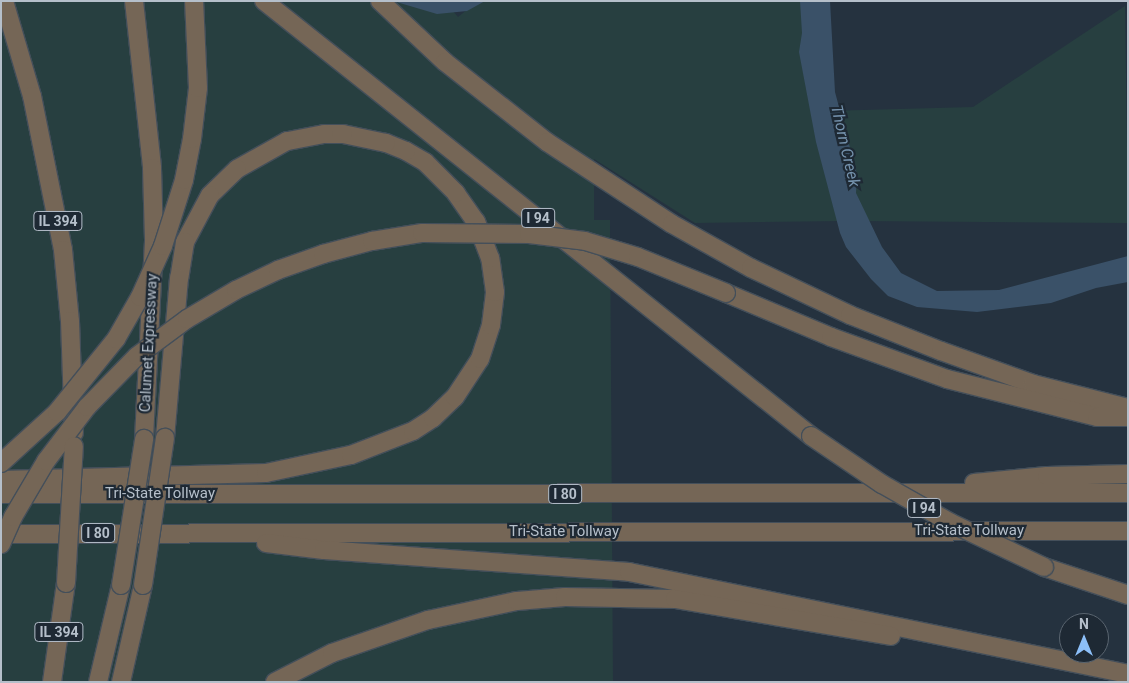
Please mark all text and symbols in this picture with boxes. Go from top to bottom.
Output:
water label: Thorn Creek [826,103,864,189]
road number: I 94 [520,207,556,230]
road number: IL 394 [33,210,83,232]
street label: Calumet Expressway [136,273,162,413]
road number: I 80 [548,482,582,506]
street label: Tri-State Tollway [105,485,215,503]
road number: I 94 [906,496,942,520]
road number: I 80 [80,522,116,544]
street label: Tri-State Tollway [914,522,1024,540]
street label: Tri-State Tollway [509,523,619,541]
north arrow [1059,613,1109,663]
text: N [1079,616,1089,632]
road number: IL 394 [34,620,84,644]

